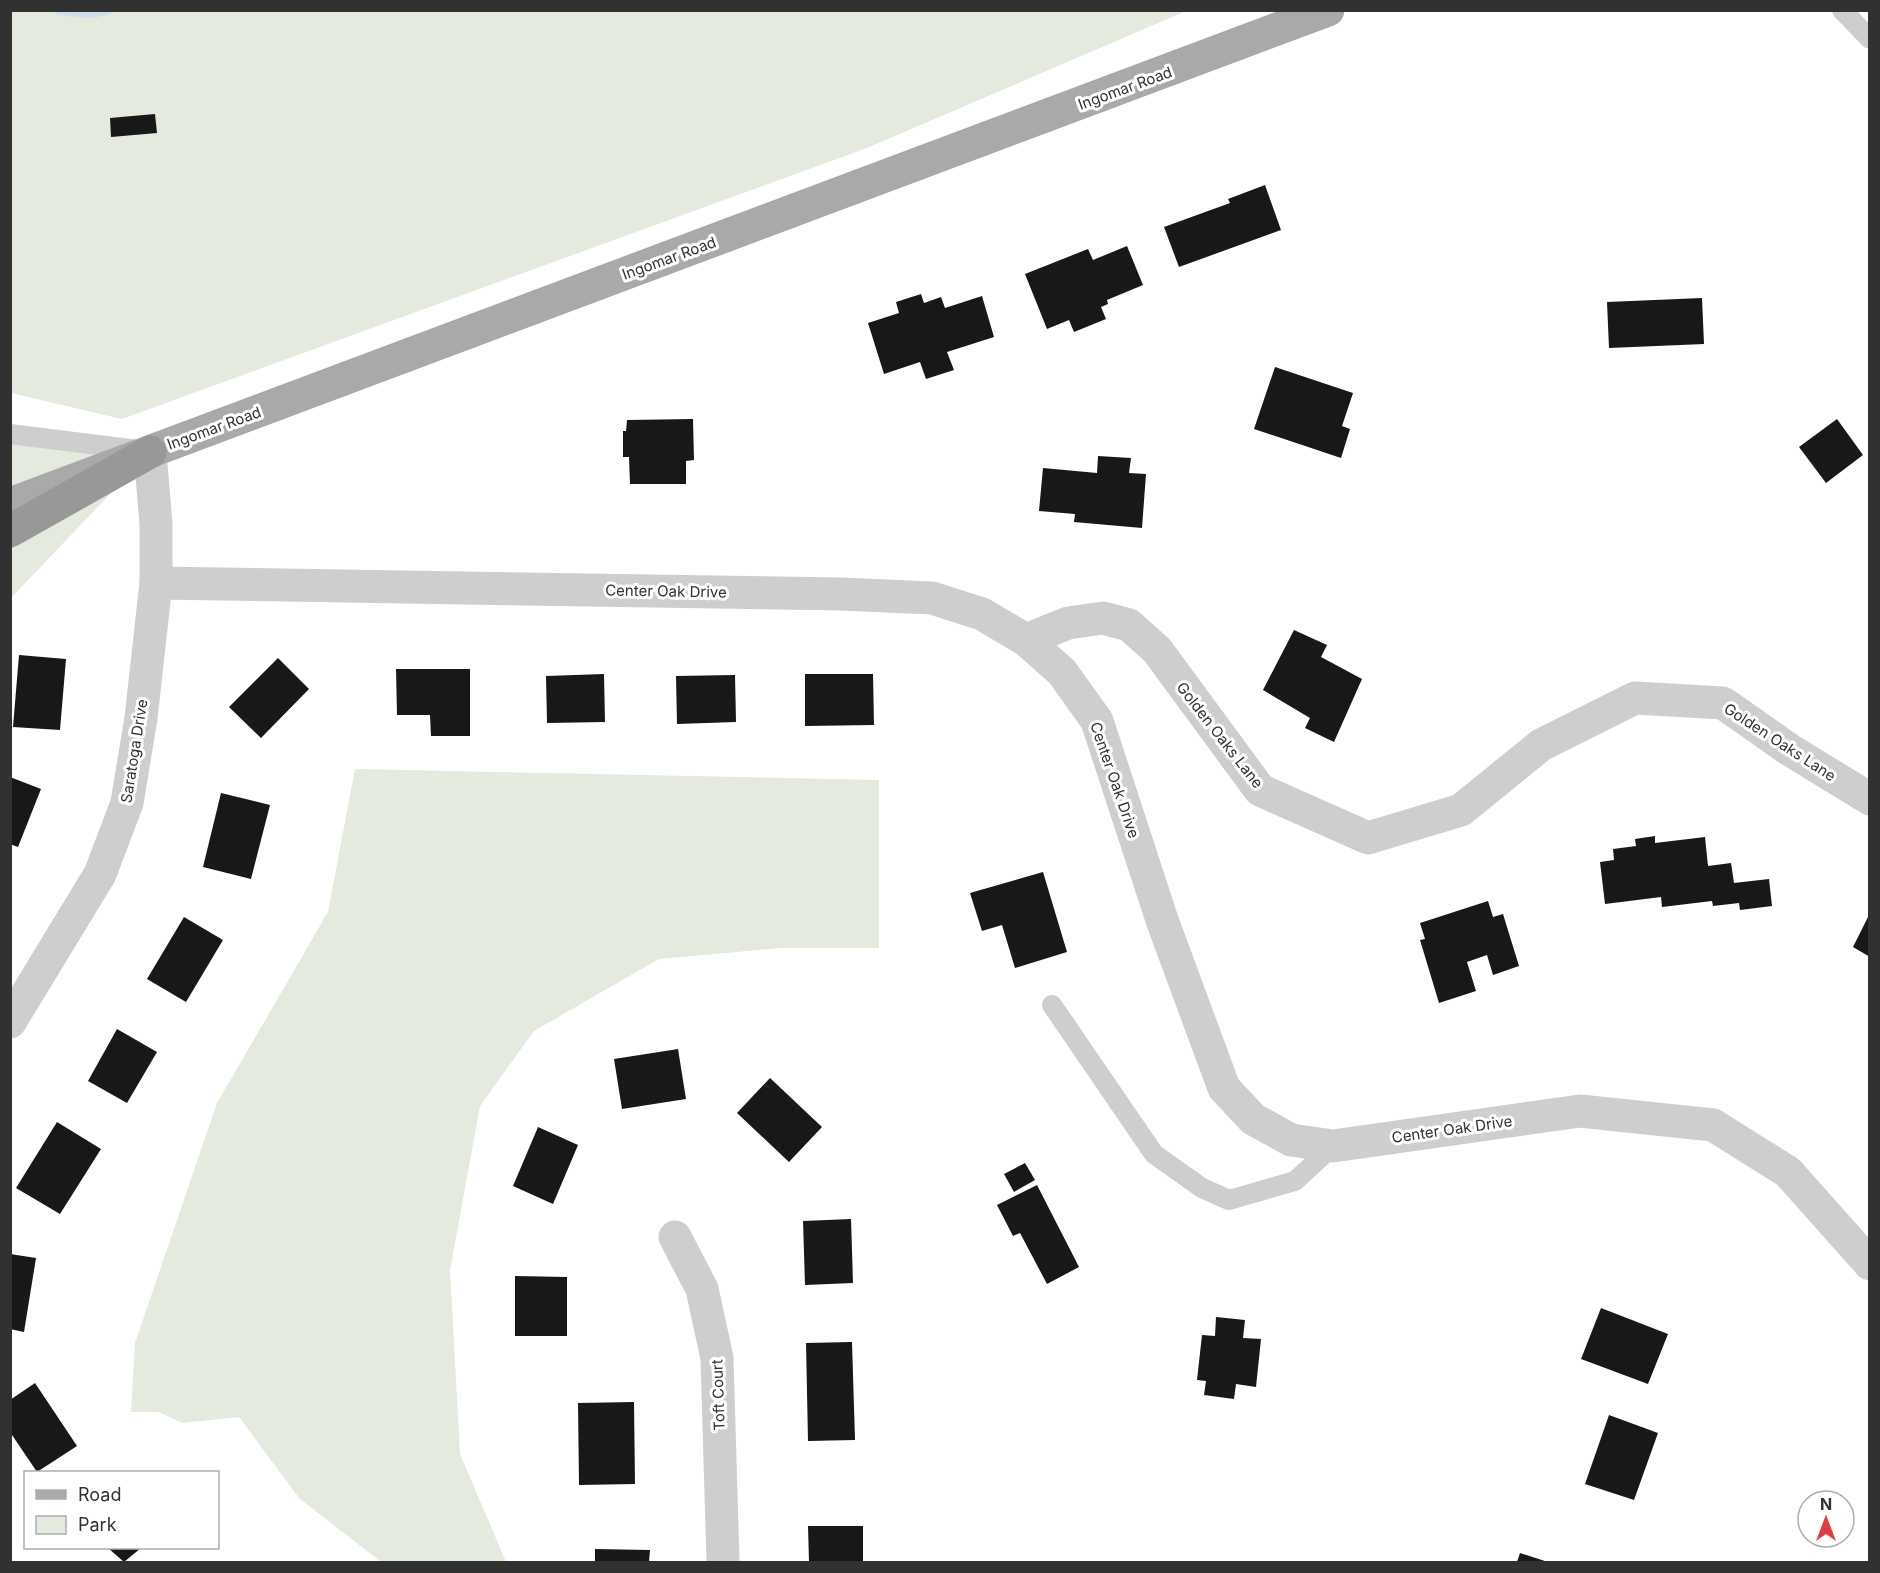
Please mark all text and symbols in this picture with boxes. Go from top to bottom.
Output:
street label: Ingomar Road [1075,62,1175,114]
street label: Ingomar Road [619,232,719,284]
street label: Ingomar Road [164,402,264,454]
street label: Center Oak Drive [605,580,727,602]
street label: Golden Oaks Lane [1173,678,1267,792]
street label: Saratoga Drive [116,698,152,804]
street label: Golden Oaks Lane [1720,699,1840,785]
street label: Center Oak Drive [1086,719,1144,841]
street label: Center Oak Drive [1391,1111,1513,1147]
street label: Toft Court [707,1359,729,1431]
legend [24,1471,219,1549]
text: Road [78,1484,121,1505]
north arrow [1796,1489,1856,1549]
text: N [1820,1494,1832,1514]
text: Park [78,1514,117,1535]

